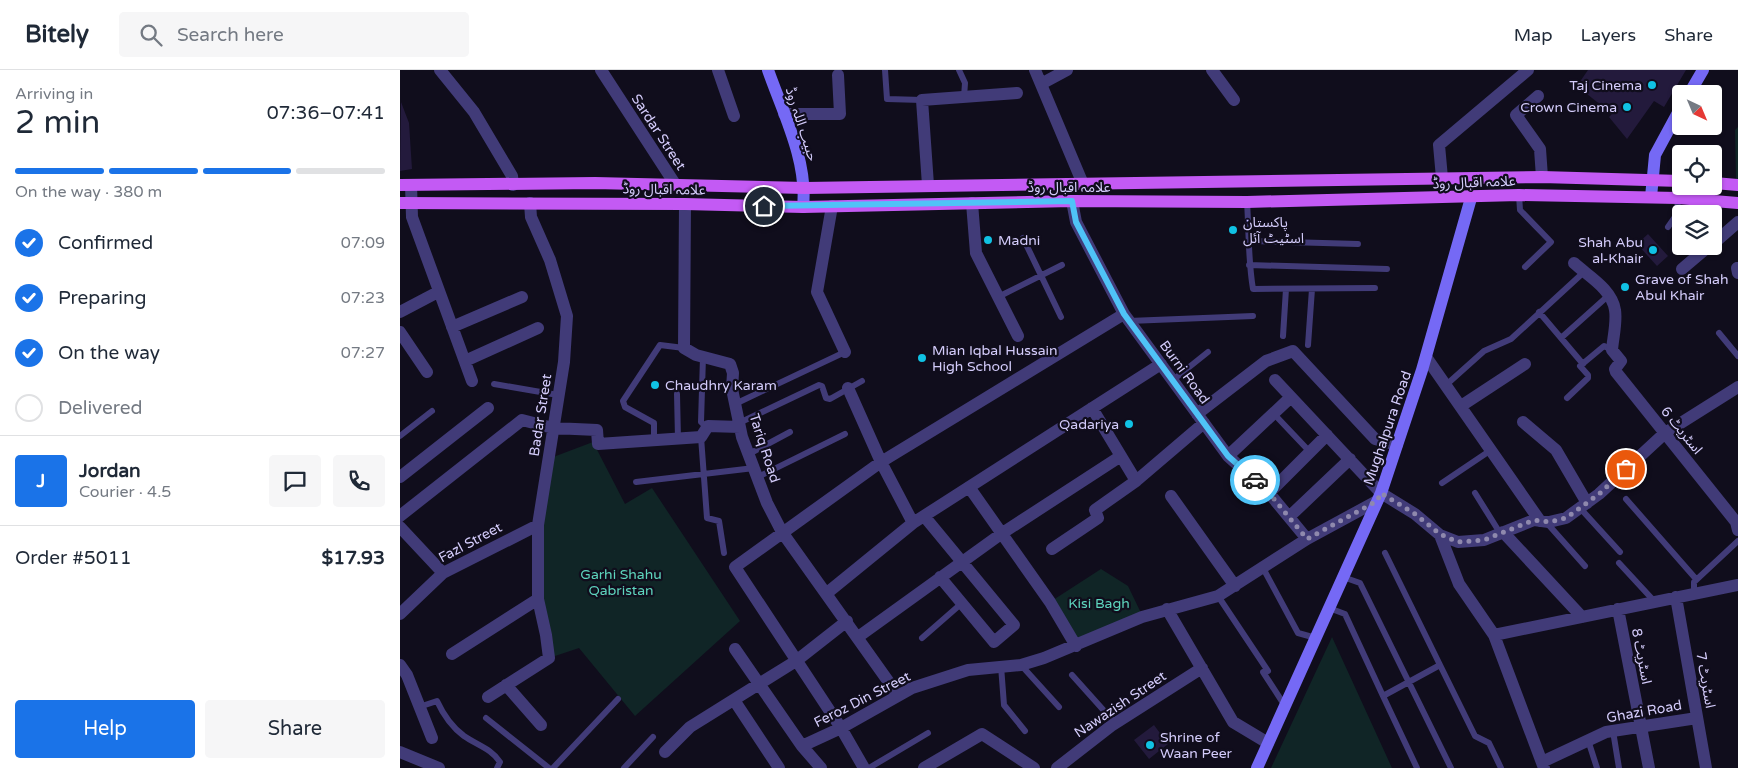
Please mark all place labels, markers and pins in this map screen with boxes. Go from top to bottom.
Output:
place label: Taj Cinema [1569,77,1642,94]
marker: Taj Cinema [1646,79,1658,91]
place label: Crown Cinema [1520,99,1617,116]
marker: Crown Cinema [1621,101,1633,113]
pin [743,185,785,227]
place label: پاکستان اسٹیٹ آئل [1243,214,1304,247]
marker: پاکستان اسٹیٹ آئل [1227,224,1239,236]
place label: Madni [998,232,1040,249]
marker: Madni [982,234,994,246]
place label: Shah Abu al-Khair [1578,234,1644,267]
marker: Shah Abu al-Khair [1647,244,1659,256]
place label: Grave of Shah Abul Khair [1635,271,1728,304]
marker: Grave of Shah Abul Khair [1619,281,1631,293]
place label: Mian Iqbal Hussain High School [932,342,1058,375]
marker: Mian Iqbal Hussain High School [916,352,928,364]
place label: Chaudhry Karam [665,377,777,394]
marker: Chaudhry Karam [649,379,661,391]
place label: Qadariya [1059,416,1119,433]
marker: Qadariya [1123,418,1135,430]
pin [1605,448,1647,490]
place label: Shrine of Waan Peer [1160,729,1233,762]
marker: Shrine of Waan Peer [1144,739,1156,751]

